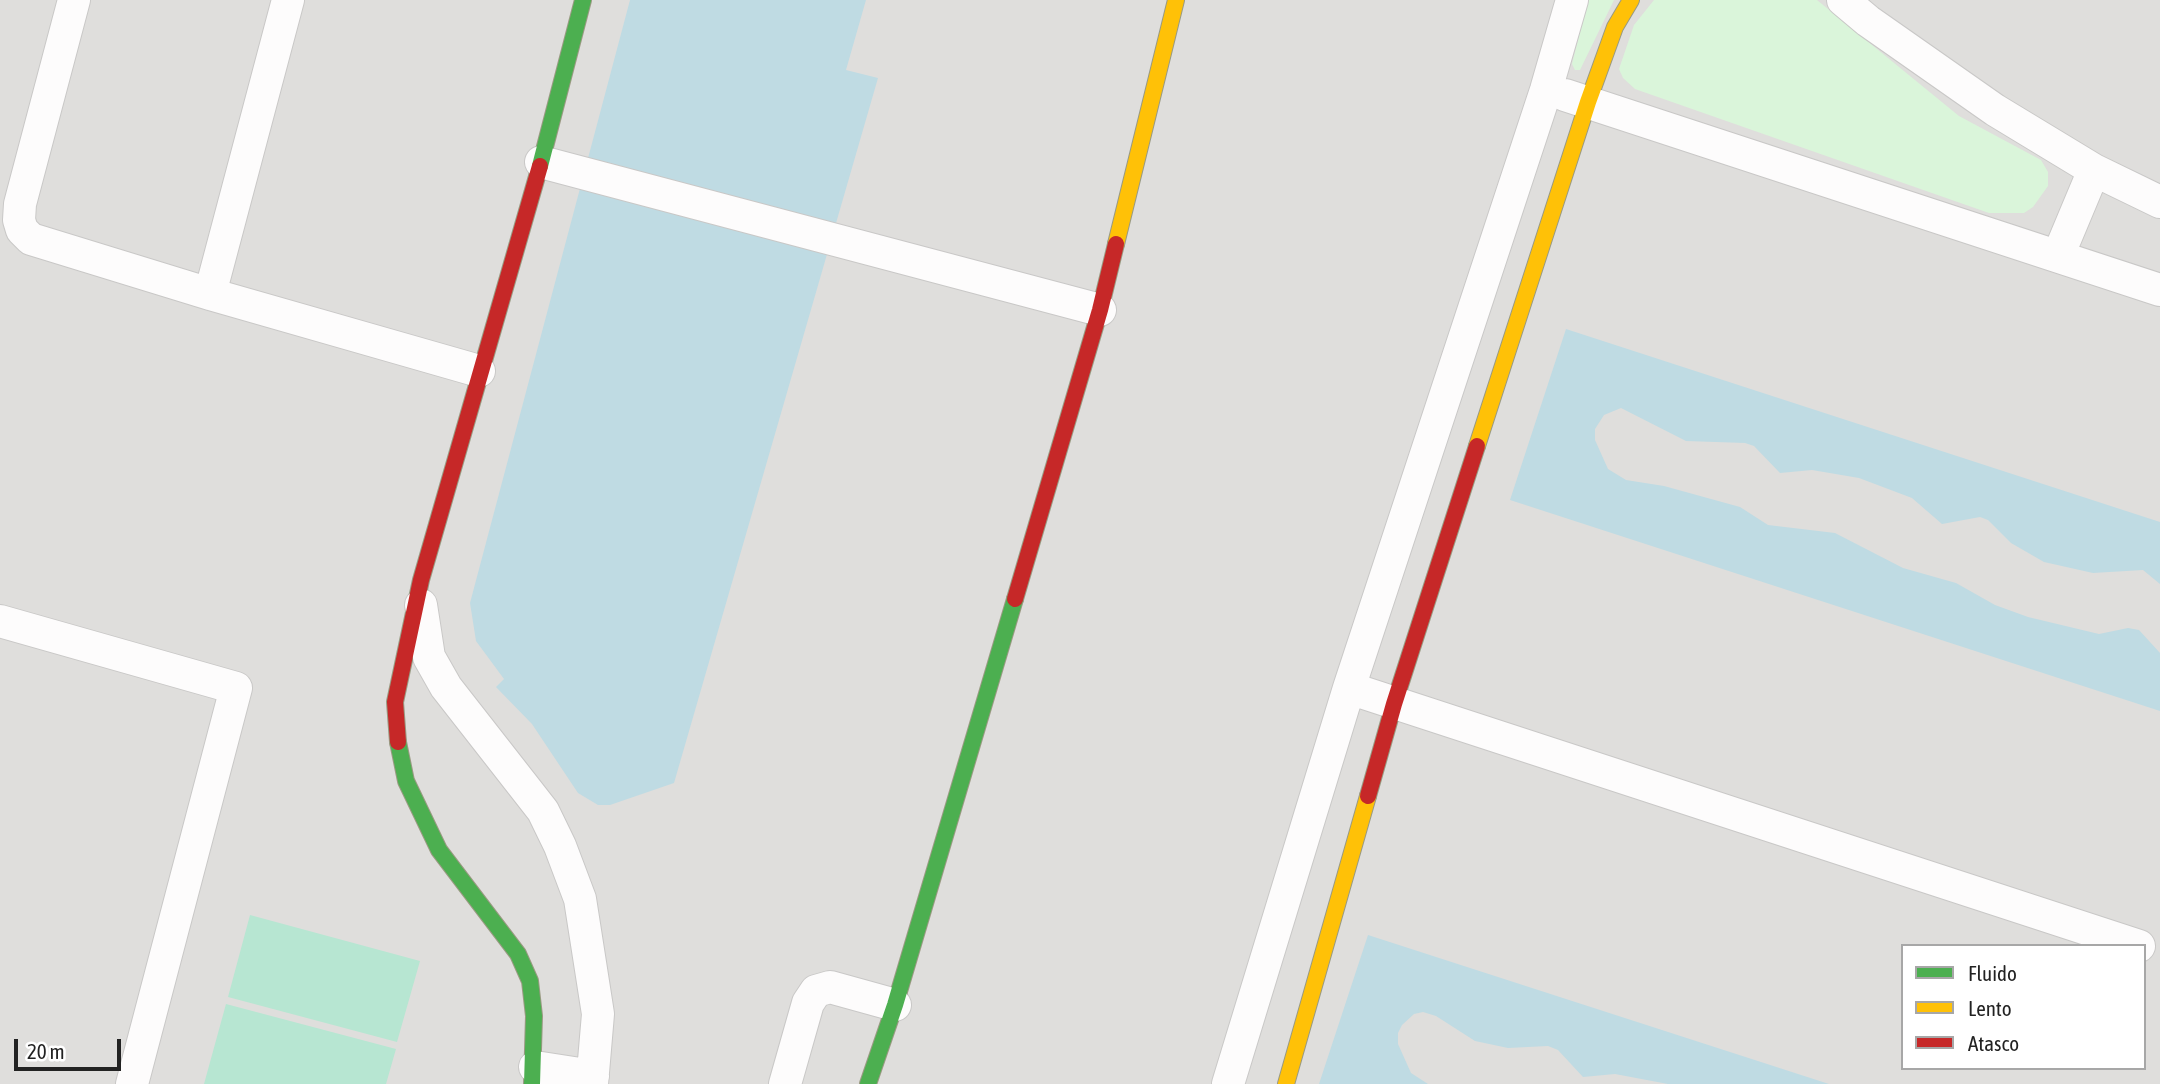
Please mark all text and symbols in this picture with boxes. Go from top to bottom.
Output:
legend [1901,944,2146,1070]
text: Fluido [1968,961,2017,985]
text: Lento [1968,996,2012,1020]
scale bar [18,1024,124,1068]
text: Atasco [1968,1031,2019,1055]
text: 20 m [27,1039,65,1063]

